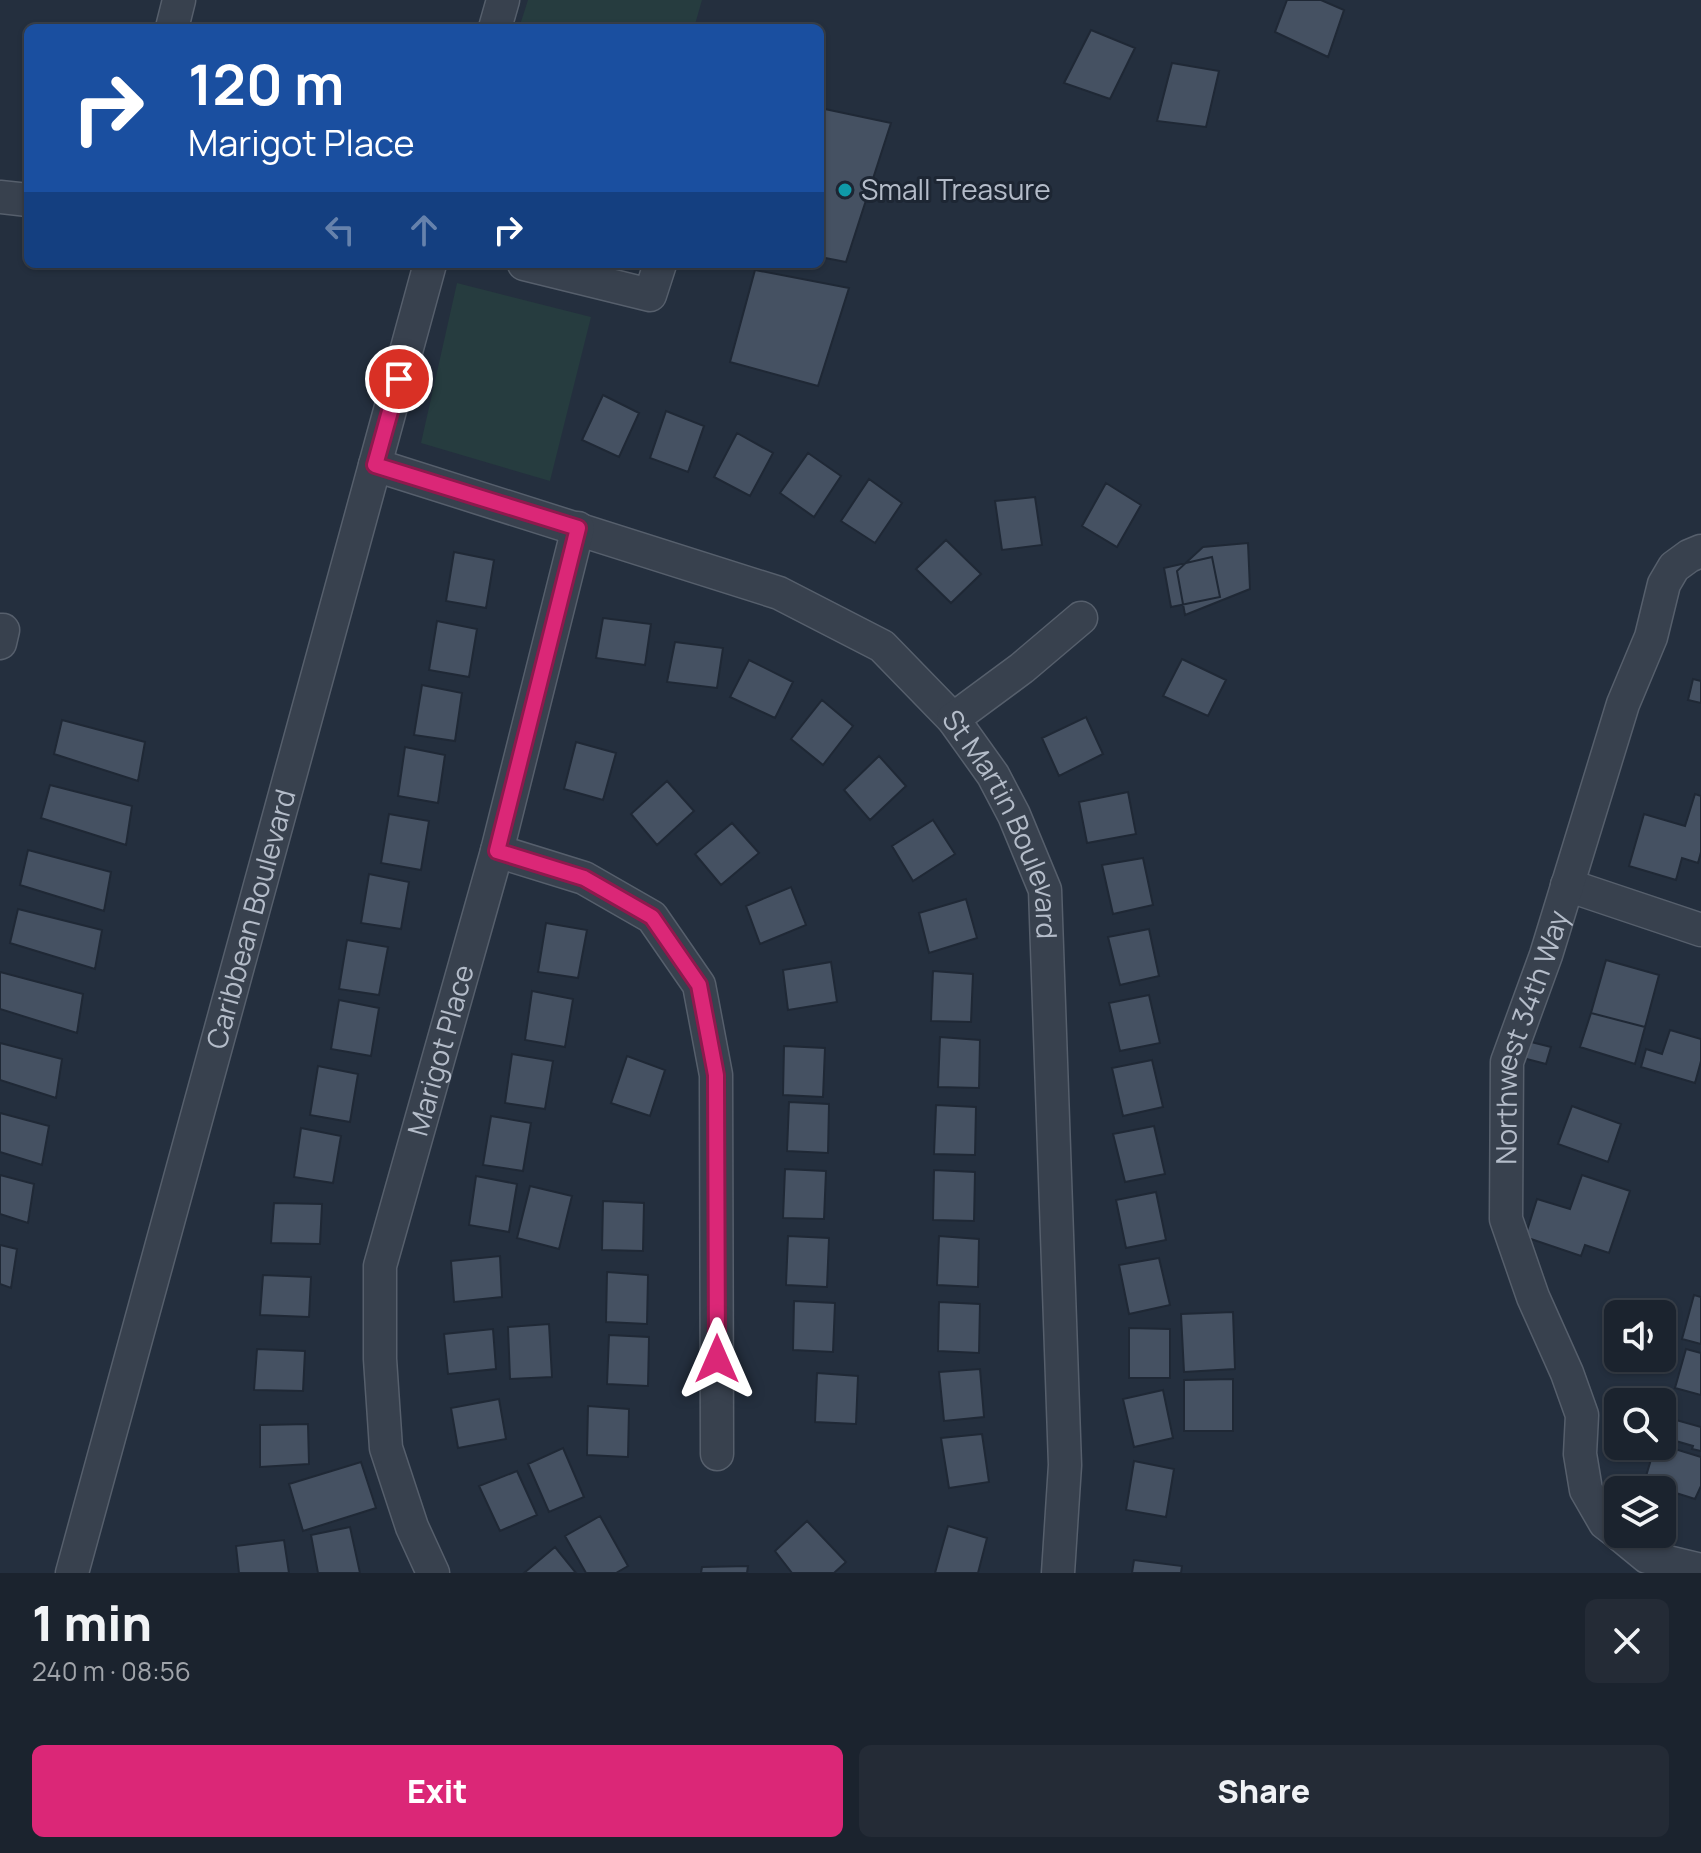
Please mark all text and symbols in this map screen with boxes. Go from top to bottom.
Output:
text: 120 m [188,45,344,122]
icon: right [56,56,160,160]
text: Marigot Place [188,118,414,167]
place label: Small Treasure [861,170,1051,208]
marker: Small Treasure [836,181,854,199]
icon: left [318,208,362,252]
icon: ahead [402,208,446,252]
icon: right [486,208,530,252]
pin [365,345,433,413]
icon: arrive [377,357,421,401]
street label: St Martin Boulevard [934,702,1067,940]
street label: Caribbean Boulevard [196,785,303,1053]
street label: Northwest 34th Way [1485,905,1577,1165]
street label: Marigot Place [398,960,482,1140]
map controls [1604,1300,1676,1548]
button: sound [1604,1300,1676,1372]
position arrow [675,1317,759,1401]
button: search [1604,1388,1676,1460]
button: layers [1604,1476,1676,1548]
text: 1 min [32,1590,152,1655]
button: close [1585,1599,1669,1683]
text: 240 m · 08:56 [32,1653,191,1689]
button: Exit [32,1745,843,1837]
button: Share [859,1745,1669,1837]

